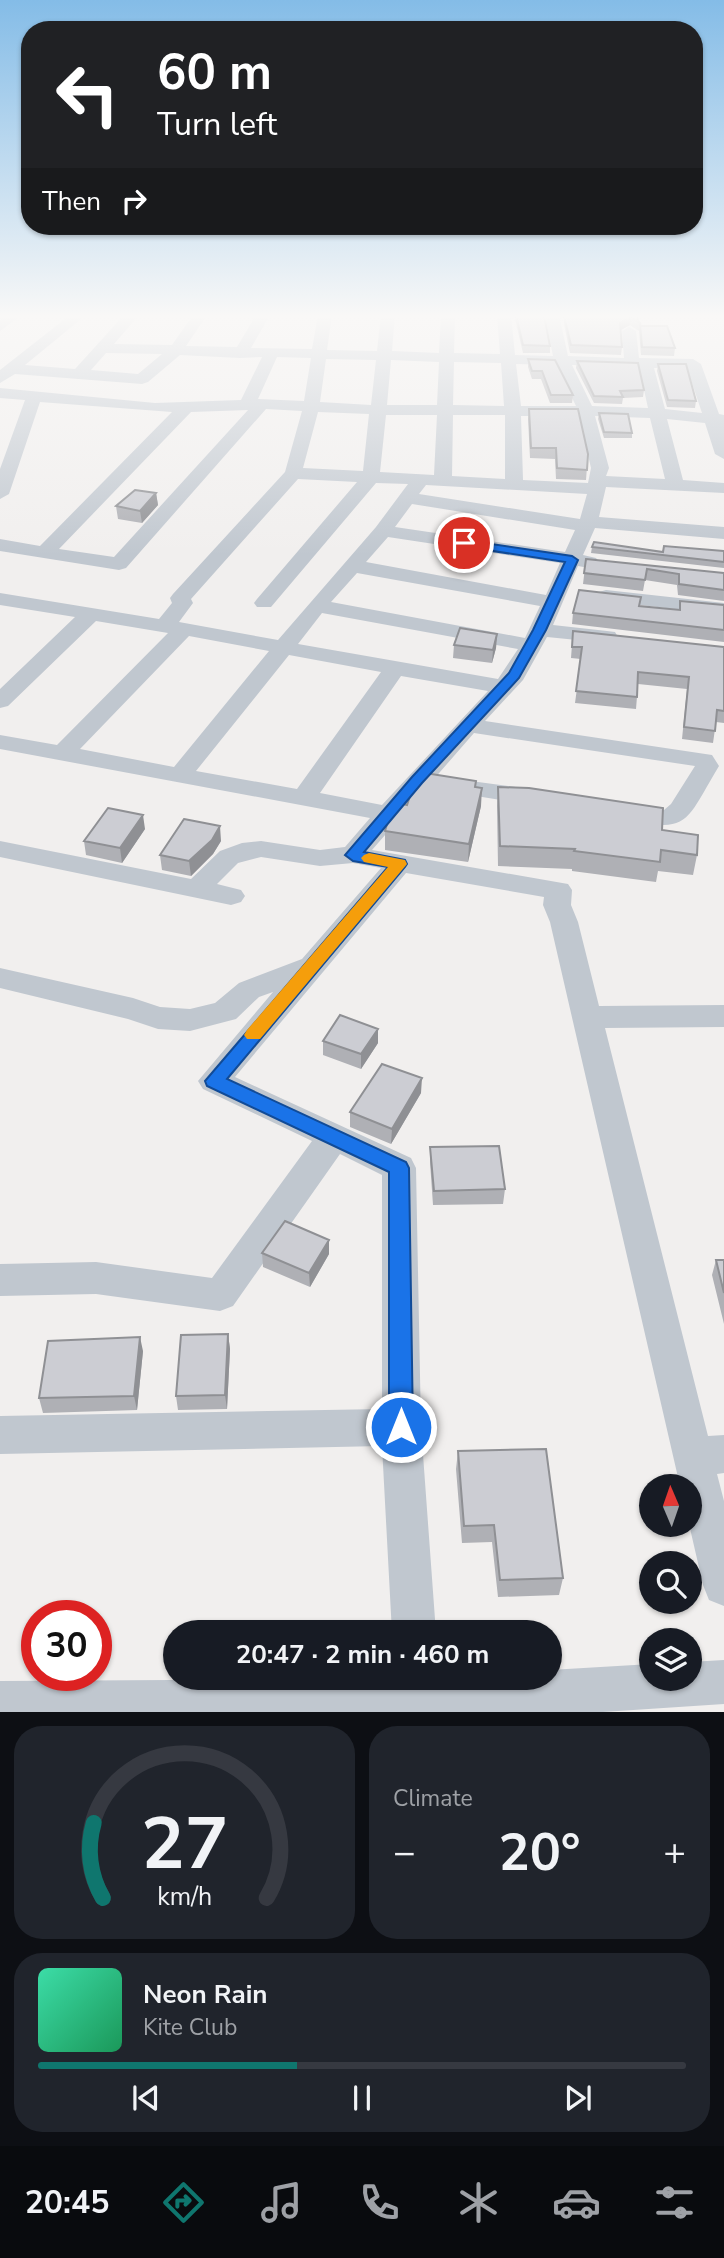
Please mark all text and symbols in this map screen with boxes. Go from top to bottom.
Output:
text: 60 m [157,39,272,106]
icon: left [42,49,133,140]
text: Turn left [157,103,277,146]
icon: right [115,182,153,220]
text: Then [42,184,101,219]
pin [434,513,494,573]
icon: arrive [445,524,483,562]
position arrow [364,1390,438,1464]
north arrow [639,1474,702,1536]
map controls [639,1474,702,1691]
button: search [639,1551,702,1614]
speed limit sign: 30 [21,1600,112,1691]
button: layers [639,1628,702,1691]
text: 20:47 · 2 min · 460 m [236,1637,489,1672]
text: Climate [393,1783,473,1814]
text: 27 [141,1795,228,1895]
text: 20° [498,1817,581,1888]
text: − [393,1827,416,1878]
text: + [663,1827,686,1878]
text: km/h [157,1880,212,1914]
text: Neon Rain [143,1977,268,2012]
text: Kite Club [143,2012,237,2043]
icon: previous [127,2079,165,2117]
icon: pause [343,2079,381,2117]
icon: next [559,2079,597,2117]
icon: directions [159,2178,208,2227]
icon: music [257,2178,306,2227]
icon: phone [355,2178,404,2227]
icon: climate [454,2178,503,2227]
icon: car [552,2178,601,2227]
icon: filters [650,2178,699,2227]
text: 20:45 [25,2181,109,2224]

